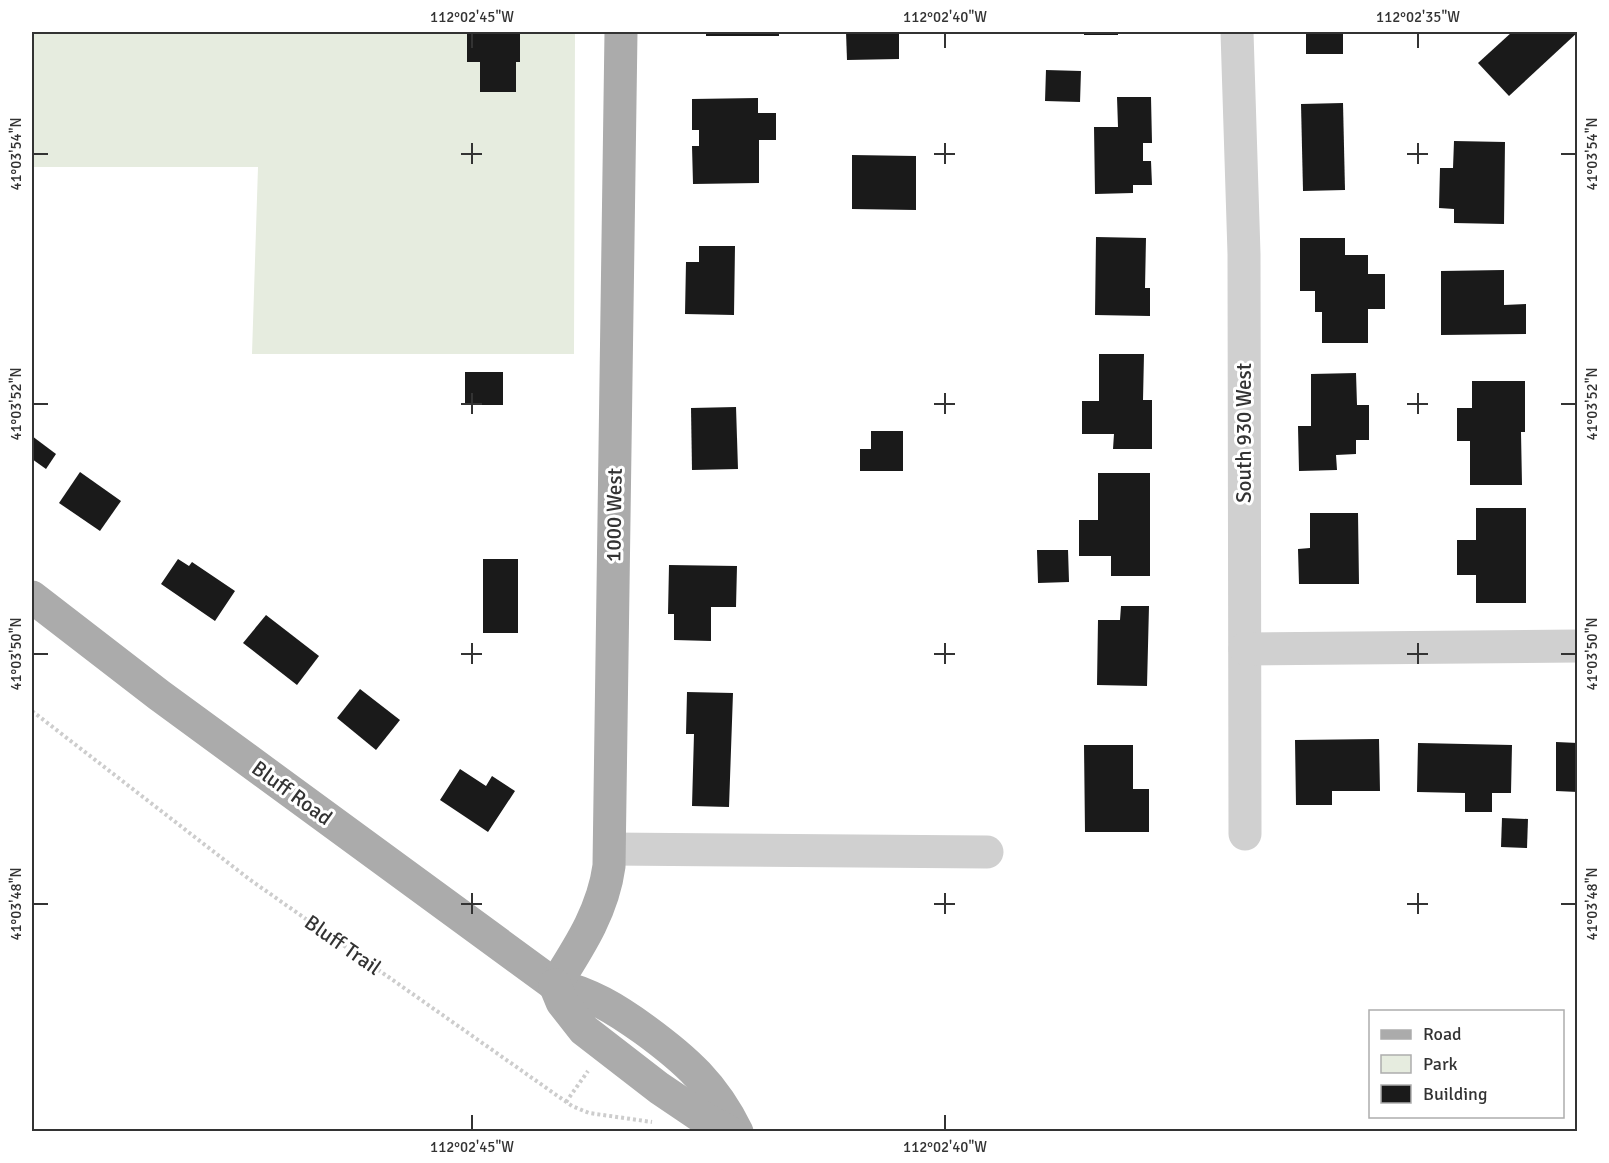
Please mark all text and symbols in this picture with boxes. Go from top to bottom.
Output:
text: 112°02'45"W [430,8,514,26]
text: 112°02'40"W [903,8,987,26]
text: 112°02'35"W [1376,8,1460,26]
text: 41°03'54"N [7,117,25,191]
text: 41°03'54"N [1583,117,1601,191]
street label: South 930 West [1231,363,1257,503]
text: 41°03'52"N [7,367,25,441]
text: 41°03'52"N [1583,367,1601,441]
street label: 1000 West [600,468,628,562]
text: 41°03'50"N [7,617,25,691]
text: 41°03'50"N [1583,617,1601,691]
street label: Bluff Road [247,755,337,831]
text: 41°03'48"N [7,867,25,941]
text: 41°03'48"N [1583,867,1601,941]
street label: Bluff Trail [300,909,386,981]
legend [1369,1010,1564,1118]
text: Road [1423,1023,1462,1045]
text: Park [1423,1053,1458,1075]
text: Building [1423,1083,1487,1105]
text: 112°02'45"W [430,1138,514,1156]
text: 112°02'40"W [903,1138,987,1156]

